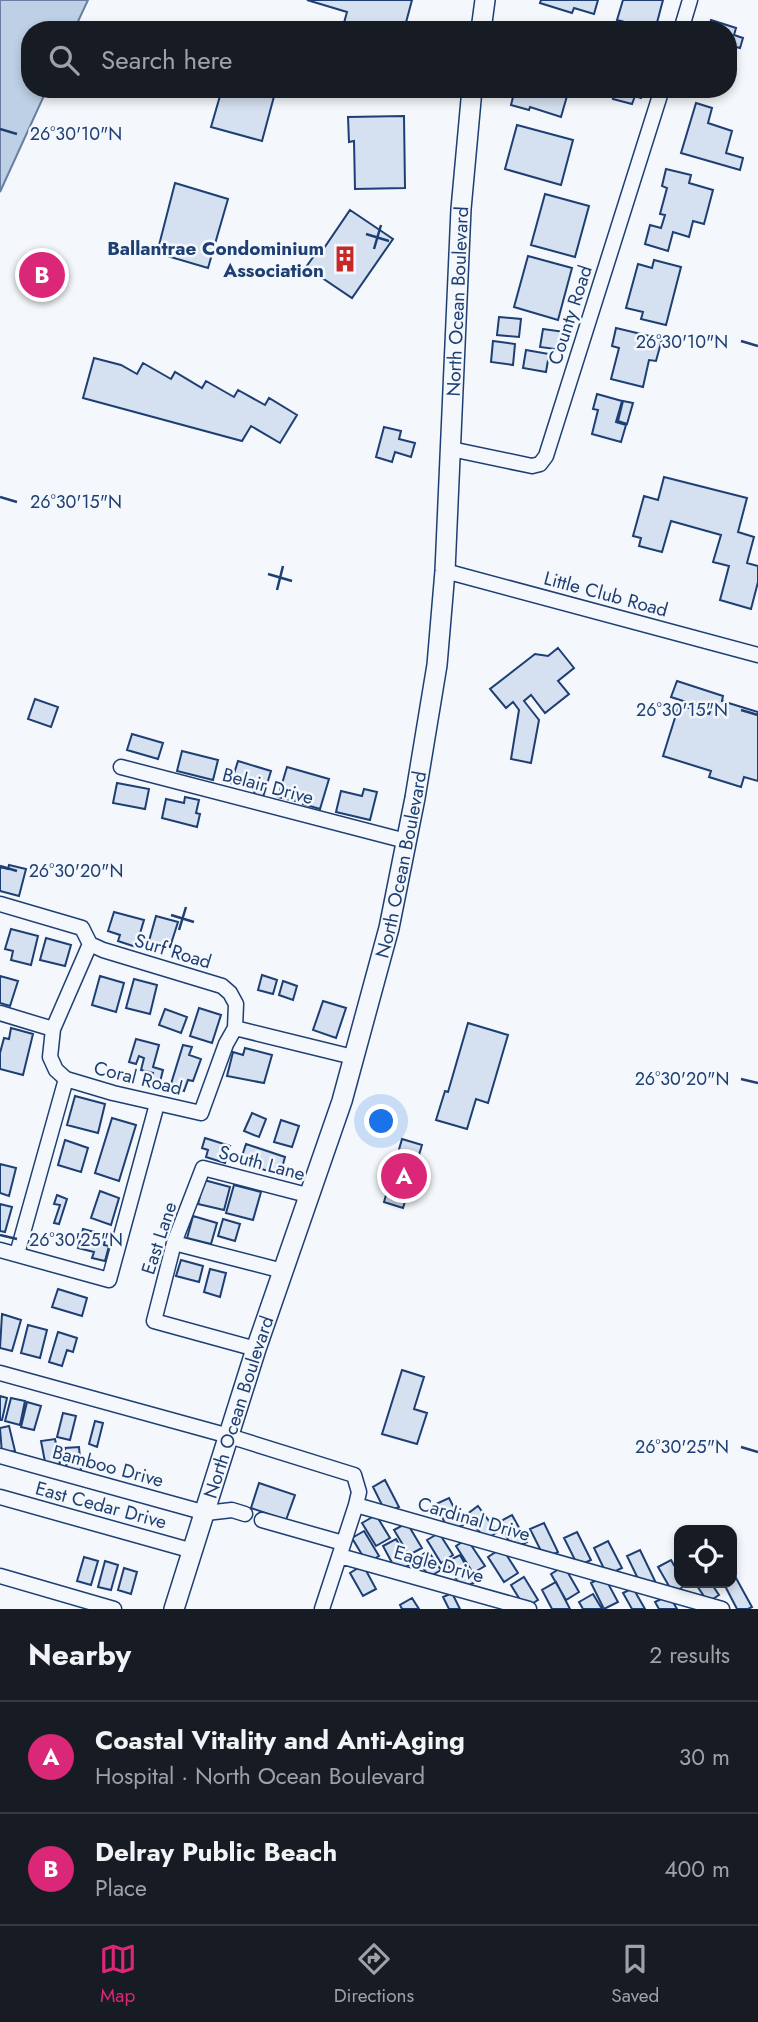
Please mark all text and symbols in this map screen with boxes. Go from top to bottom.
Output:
search box [21,21,737,98]
icon: search [45,41,83,79]
text: Search here [101,41,233,79]
text: 26°30'10"N [30,121,122,147]
street label: North Ocean Boulevard [439,206,475,397]
place label: Ballantrae Condominium Association [107,235,324,284]
building icon: Ballantrae Condominium Association [330,244,360,274]
pin: B [19,249,65,301]
street label: County Road [541,262,599,368]
text: 26°30'10"N [636,329,728,355]
text: 26°30'15"N [30,489,122,515]
street label: Little Club Road [541,564,671,624]
text: 26°30'15"N [636,697,728,723]
street label: Belair Drive [219,761,317,811]
street label: North Ocean Boulevard [368,769,433,961]
text: 26°30'20"N [29,858,123,884]
street label: Surf Road [131,927,215,975]
street label: Coral Road [91,1054,185,1102]
text: 26°30'20"N [635,1066,729,1092]
your location [364,1104,398,1138]
street label: South Lane [216,1139,308,1188]
pin: A [381,1150,427,1202]
street label: East Lane [135,1198,183,1278]
text: 26°30'25"N [29,1227,123,1253]
street label: North Ocean Boulevard [196,1312,280,1502]
text: 26°30'25"N [635,1434,729,1460]
street label: Bamboo Drive [49,1438,167,1494]
street label: East Cedar Drive [32,1475,170,1536]
street label: Cardinal Drive [415,1490,534,1548]
map controls [674,1525,737,1588]
button: locate [674,1525,737,1588]
street label: Eagle Drive [391,1538,487,1590]
text: Nearby [28,1633,131,1676]
text: 2 results [649,1638,730,1672]
text: Coastal Vitality and Anti-Aging [95,1721,465,1759]
text: A [43,1740,59,1774]
text: 30 m [679,1740,730,1774]
text: Hospital · North Ocean Boulevard [95,1759,425,1793]
text: Delray Public Beach [95,1833,337,1871]
text: B [43,1852,59,1886]
text: 400 m [664,1852,730,1886]
text: Place [95,1871,147,1905]
tab: Map [99,1940,137,2009]
tab: Directions [334,1940,414,2009]
tab: Saved [611,1940,659,2009]

